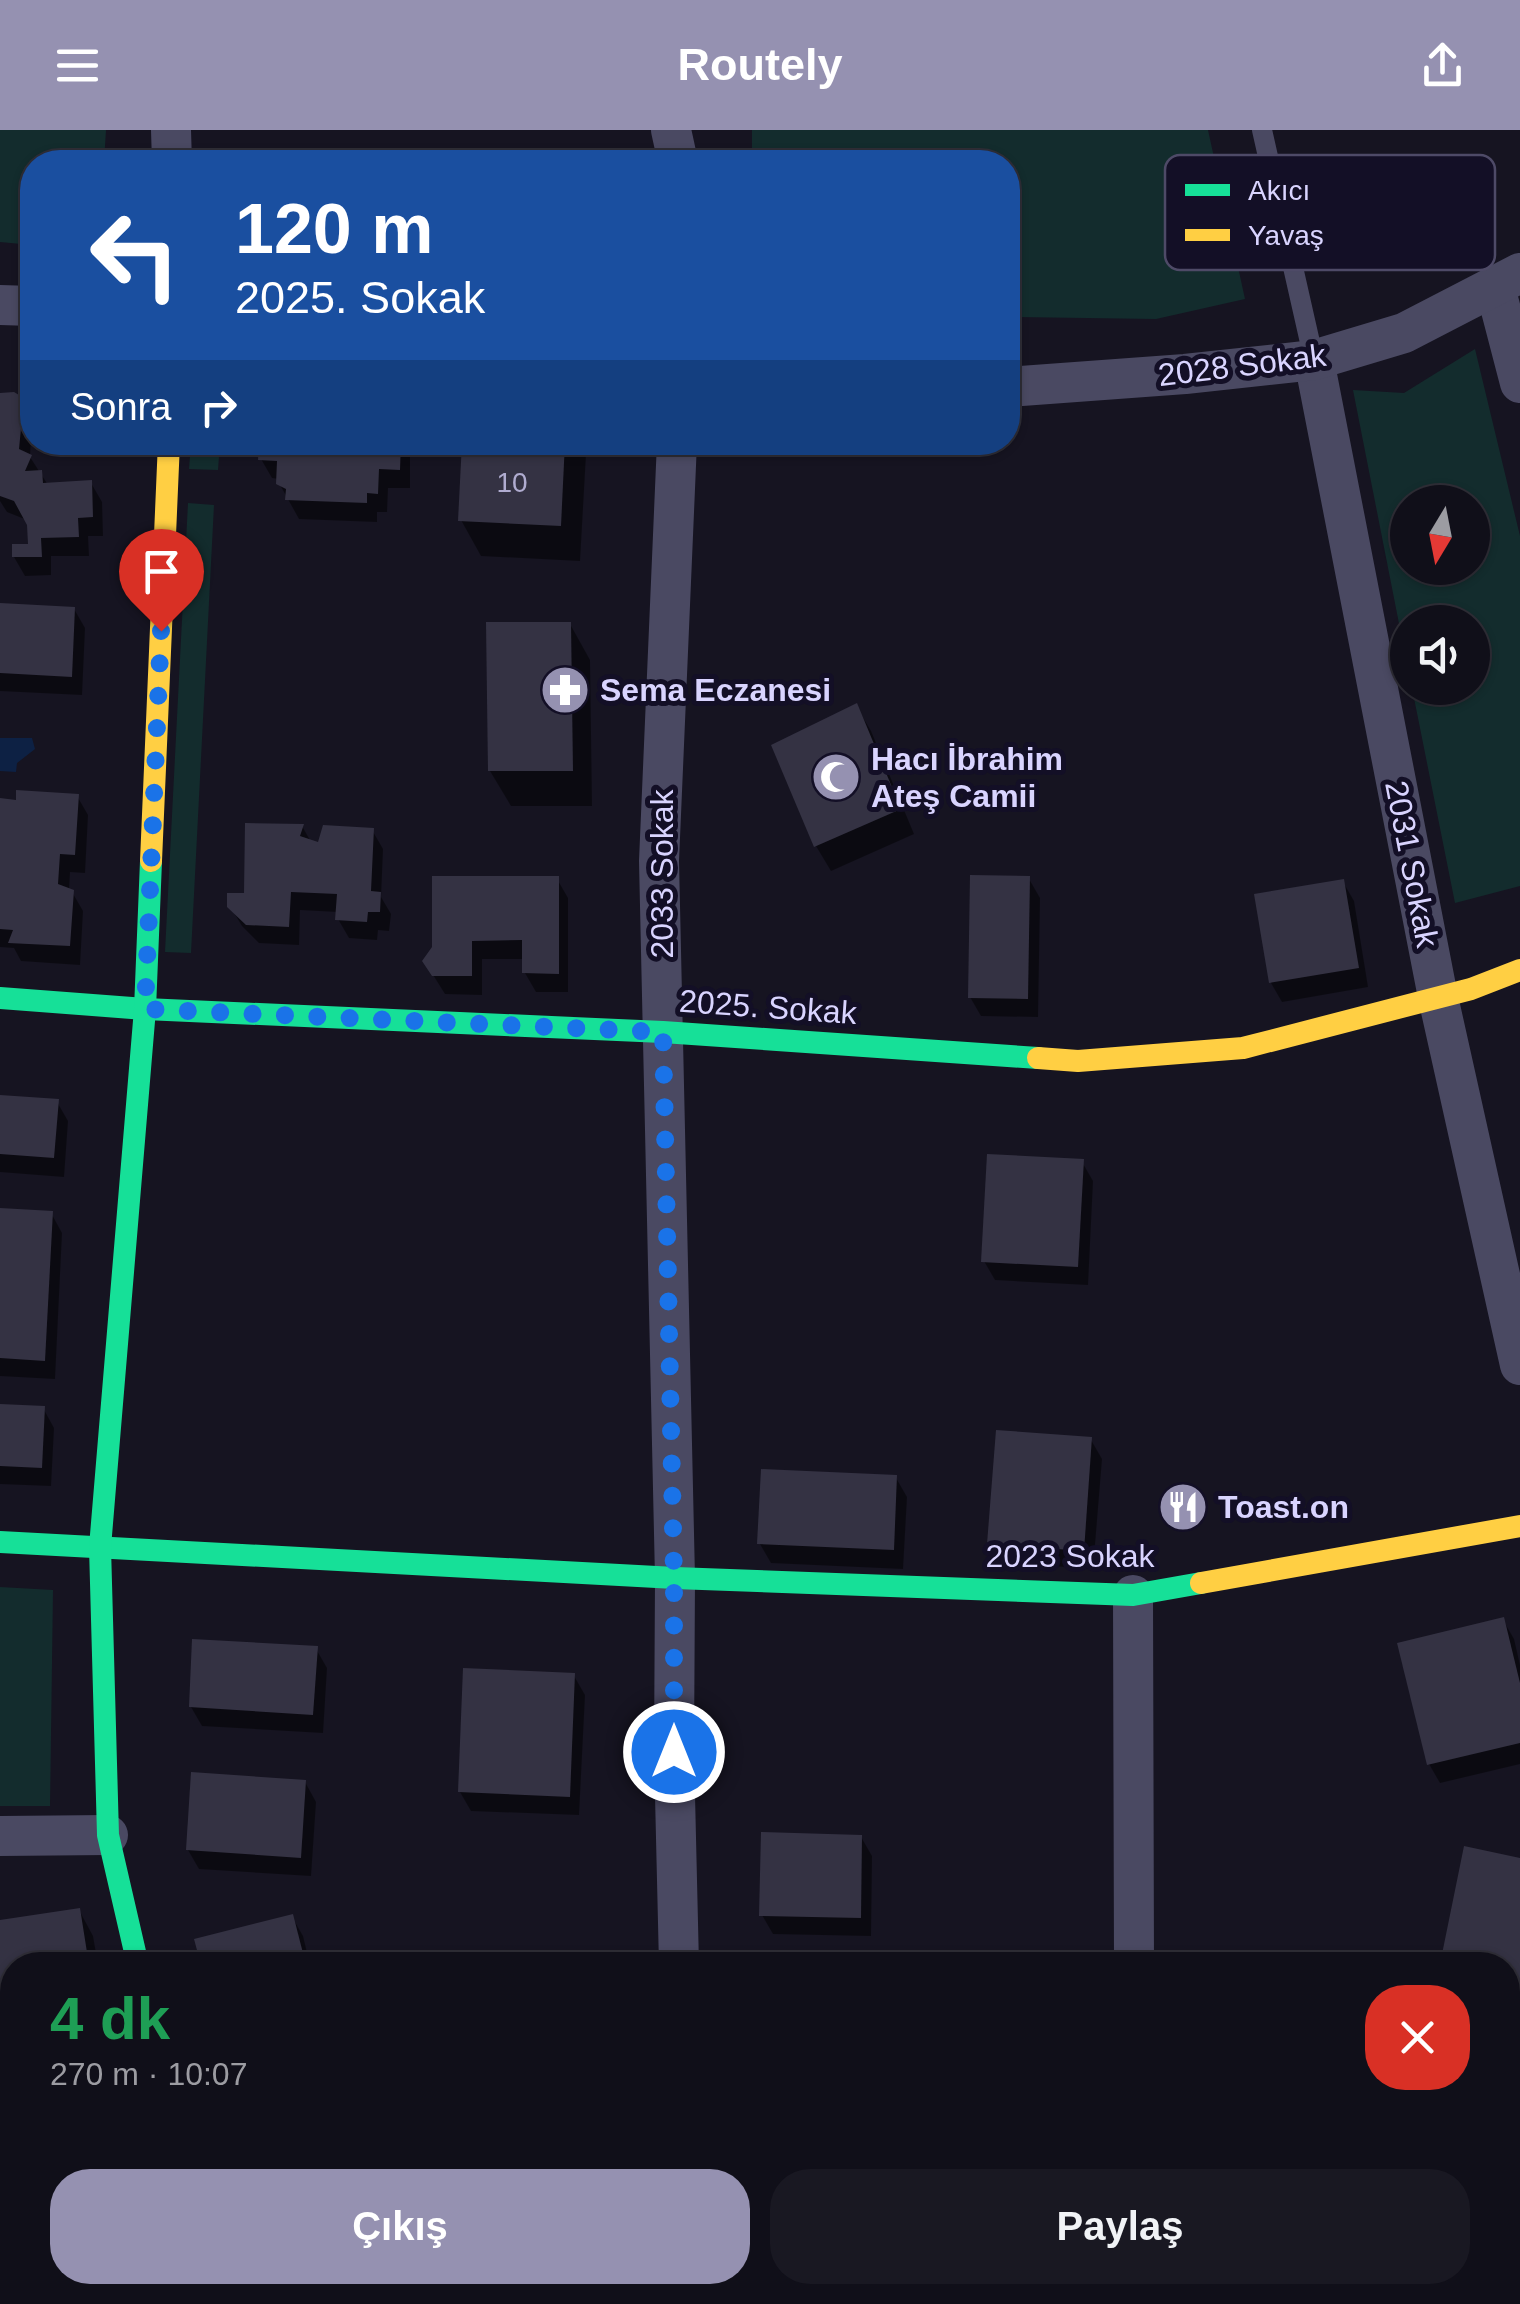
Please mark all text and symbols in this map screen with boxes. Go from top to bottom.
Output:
icon: menu [50,38,105,93]
icon: share [1415,38,1470,93]
text: Routely [677,39,843,90]
legend [1165,155,1495,270]
text: Akıcı [1248,175,1310,206]
icon: left [70,190,200,320]
text: 120 m [235,190,433,268]
text: Yavaş [1248,220,1324,251]
text: 2025. Sokak [235,272,485,323]
street label: 2028 Sokak [1156,337,1329,393]
icon: right [191,380,246,435]
text: Sonra [70,386,171,428]
house number: 10 [496,467,528,498]
north arrow [1390,485,1490,585]
map controls [1390,485,1490,705]
pin [119,529,204,632]
icon: arrive [134,544,189,599]
button: sound [1390,605,1490,705]
pharmacy icon: Sema Eczanesi [539,664,591,716]
place label: Sema Eczanesi [600,672,831,708]
place label: Hacı İbrahim Ateş Camii [871,741,1063,814]
mosque icon: Hacı İbrahim Ateş Camii [810,751,862,803]
street label: 2031 Sokak [1378,778,1446,951]
street label: 2033 Sokak [644,788,680,959]
street label: 2025. Sokak [678,983,859,1031]
restaurant icon: Toast.on [1157,1481,1209,1533]
place label: Toast.on [1218,1489,1349,1525]
street label: 2023 Sokak [985,1538,1156,1574]
position arrow [622,1700,726,1804]
text: 4 dk [50,1985,170,2052]
button: close [1365,1985,1470,2090]
text: 270 m · 10:07 [50,2056,247,2092]
button: Çıkış [50,2169,750,2284]
button: Paylaş [770,2169,1470,2284]

